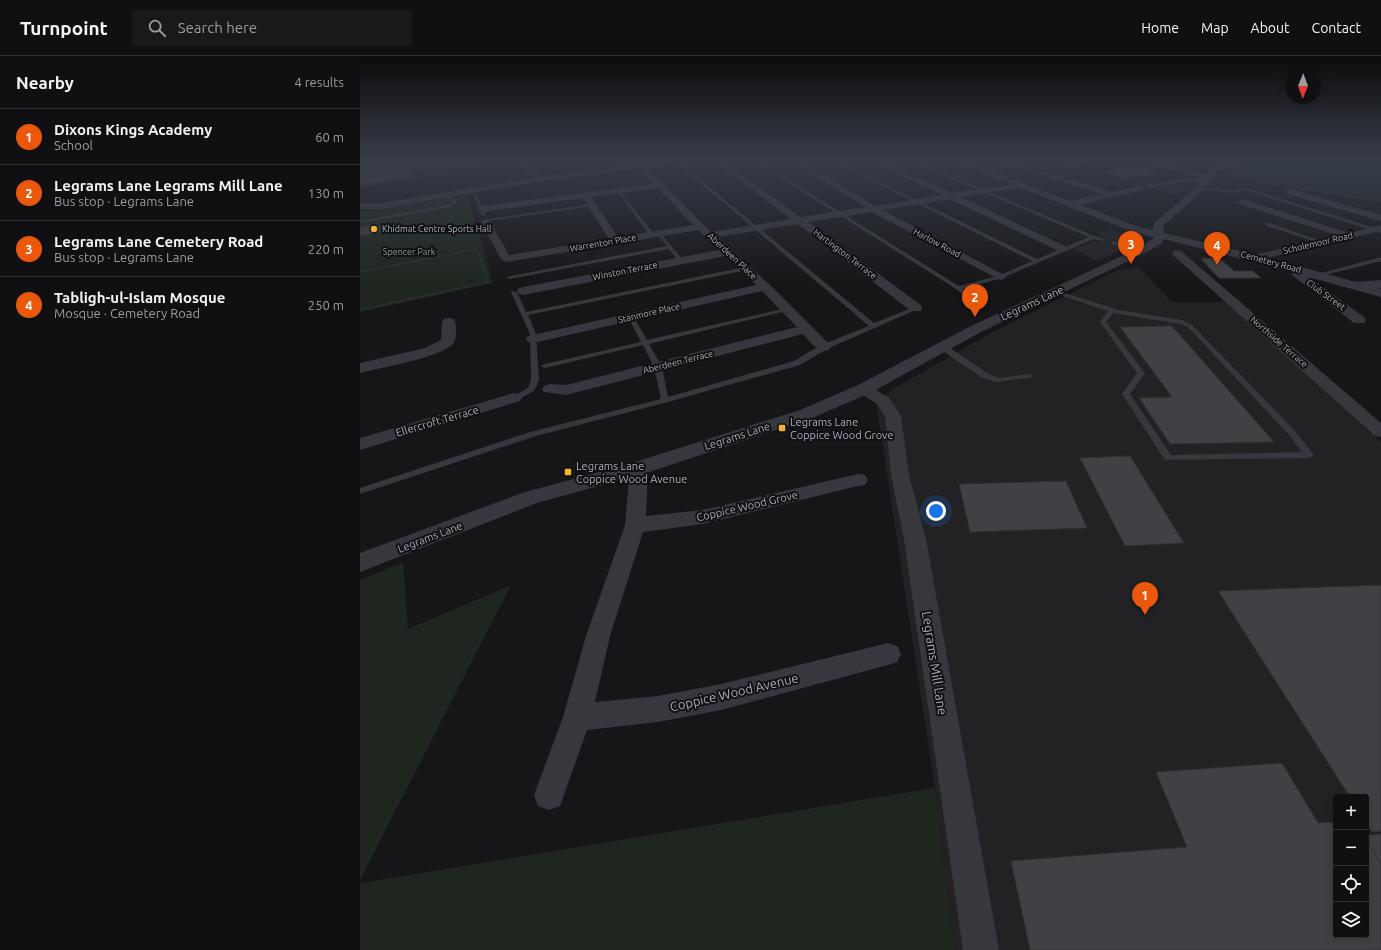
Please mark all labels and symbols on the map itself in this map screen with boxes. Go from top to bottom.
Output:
north arrow [1285,68,1321,104]
marker: Khidmat Centre Sports Hall [369,224,379,234]
place label: Khidmat Centre Sports Hall [382,224,492,234]
street label: Harlow Road [912,226,962,260]
street label: Hartington Terrace [811,227,879,281]
street label: Scholemoor Road [1282,230,1354,256]
street label: Aberdeen Place [705,231,759,281]
pin: 3 [1118,231,1144,264]
street label: Warrenton Place [569,232,637,254]
pin: 4 [1204,232,1230,265]
park label: Spencer Park [383,247,436,257]
street label: Cemetery Road [1240,249,1302,275]
street label: Winston Terrace [592,260,658,282]
street label: Club Street [1305,278,1348,313]
street label: Legrams Lane [999,283,1065,323]
pin: 2 [962,284,988,317]
street label: Stanmore Place [617,301,681,325]
street label: Northside Terrace [1248,315,1310,369]
street label: Aberdeen Terrace [642,348,714,376]
street label: Ellercroft Terrace [394,403,480,439]
place label: Legrams Lane Coppice Wood Grove [790,416,894,441]
street label: Legrams Lane [703,420,771,452]
marker: Legrams Lane Coppice Wood Grove [777,423,787,433]
place label: Legrams Lane Coppice Wood Avenue [576,460,687,485]
marker: Legrams Lane Coppice Wood Avenue [563,467,573,477]
street label: Coppice Wood Grove [695,489,799,523]
your location [926,501,946,521]
street label: Legrams Lane [396,519,464,555]
pin: 1 [1132,582,1158,615]
street label: Legrams Mill Lane [920,610,950,716]
street label: Coppice Wood Avenue [668,670,800,714]

